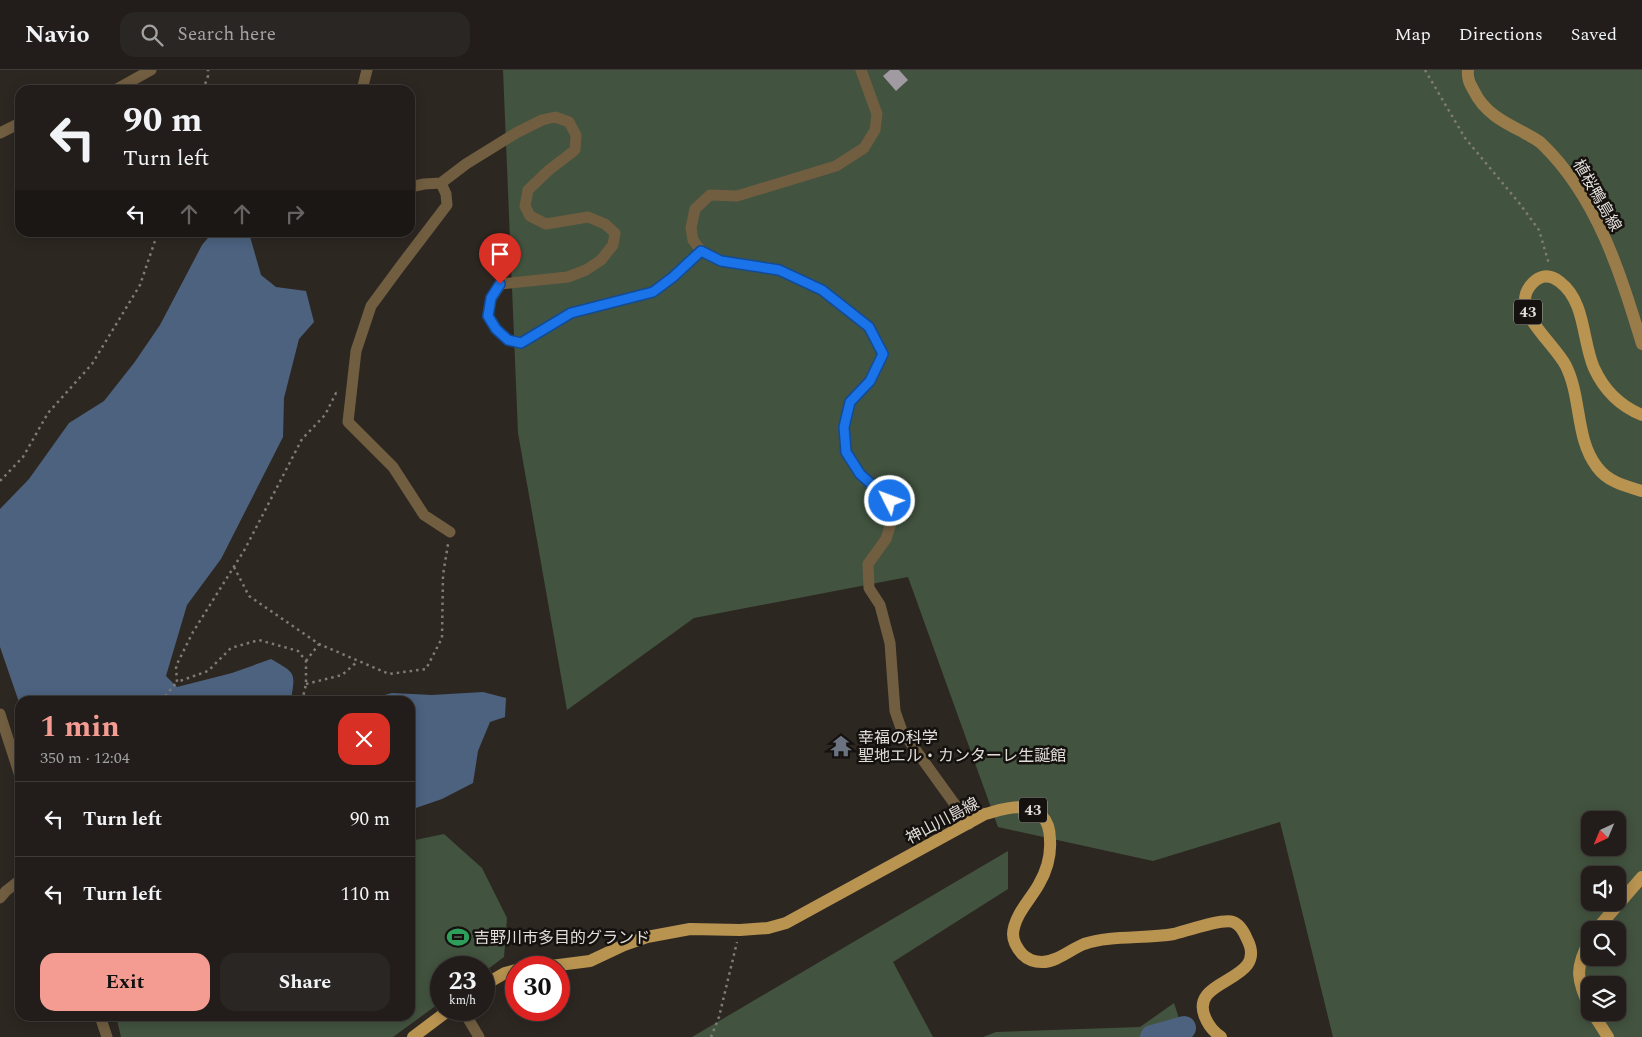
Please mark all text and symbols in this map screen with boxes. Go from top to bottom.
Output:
search box [120,12,470,57]
text: Navio [25,17,90,53]
text: Search here [178,20,276,49]
icon: search [138,21,166,49]
text: Map [1395,21,1431,48]
text: Directions [1459,21,1543,48]
text: Saved [1571,21,1617,48]
text: 90 m [123,94,203,147]
icon: left [40,105,105,170]
text: Turn left [123,142,209,175]
street label: 植桜鴨島線 [1567,155,1628,236]
icon: left [122,200,150,228]
icon: ahead [175,200,203,228]
icon: ahead [228,200,256,228]
icon: right [281,200,309,228]
pin [479,233,521,284]
icon: arrive [486,240,514,268]
road number: 43 [1514,300,1542,324]
position arrow [863,474,915,526]
text: 1 min [40,704,120,750]
button: close [338,713,390,765]
place label: 幸福の科学 聖地エル・カンターレ生誕館 [858,726,1066,768]
temple icon: 幸福の科学 聖地エル・カンターレ生誕館 [828,733,854,759]
text: 350 m · 12:04 [40,746,130,770]
street label: 神山川島線 [902,792,983,850]
road number: 43 [1019,798,1047,822]
icon: left [40,805,68,833]
text: Turn left [83,805,162,834]
text: 90 m [350,805,390,834]
north arrow [1581,811,1626,856]
map controls [1581,811,1626,1021]
button: sound [1581,866,1626,911]
icon: left [40,880,68,908]
text: Turn left [83,880,162,909]
text: 110 m [340,880,390,909]
button: search [1581,921,1626,966]
sports icon: 吉野川市多目的グランド [445,924,471,950]
place label: 吉野川市多目的グランド [474,926,650,950]
button: Exit [40,953,210,1011]
button: Share [220,953,390,1011]
speed limit sign: 30 [505,956,570,1021]
text: 23 [448,963,477,1001]
button: layers [1581,976,1626,1021]
text: km/h [449,991,476,1010]

